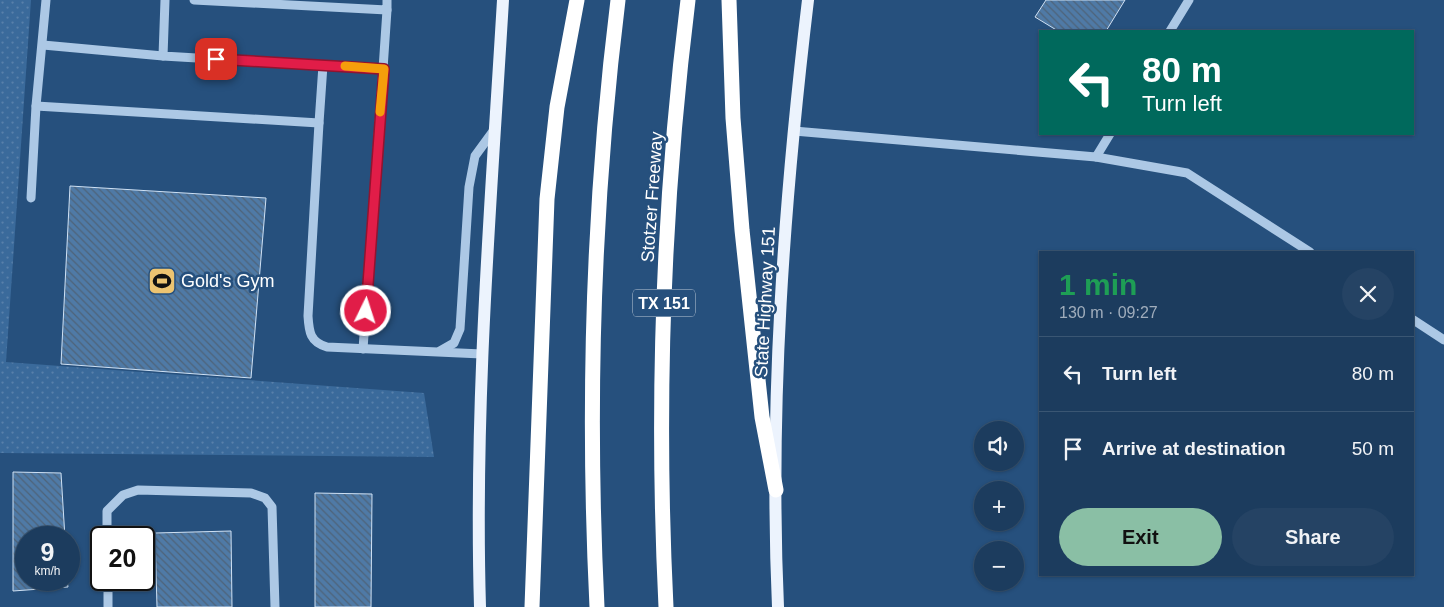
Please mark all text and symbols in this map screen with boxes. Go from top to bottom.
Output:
pin [195,38,237,80]
icon: arrive [202,45,230,73]
icon: left [1059,50,1124,115]
text: 80 m [1142,50,1222,89]
text: Turn left [1142,91,1222,116]
street label: Stotzer Freeway [637,131,667,263]
street label: State Highway 151 [751,226,779,378]
sports icon: Gold's Gym [147,266,177,296]
text: 1 min [1059,268,1137,301]
button: close [1342,268,1394,320]
place label: Gold's Gym [181,271,274,291]
position arrow [339,284,391,336]
road number: TX 151 [633,290,695,316]
text: 130 m · 09:27 [1059,304,1158,321]
icon: left [1059,360,1087,388]
text: Turn left [1102,363,1177,384]
text: 80 m [1352,363,1394,384]
map controls [974,421,1024,591]
button: sound [974,421,1024,471]
icon: arrive [1059,435,1087,463]
text: Arrive at destination [1102,438,1286,459]
text: 50 m [1352,438,1394,459]
button: + [974,481,1024,531]
button: Exit [1059,508,1222,566]
button: Share [1232,508,1394,566]
speed limit sign: 20 [90,526,155,591]
text: 9 [41,538,54,566]
button: − [974,541,1024,591]
text: km/h [34,564,61,578]

